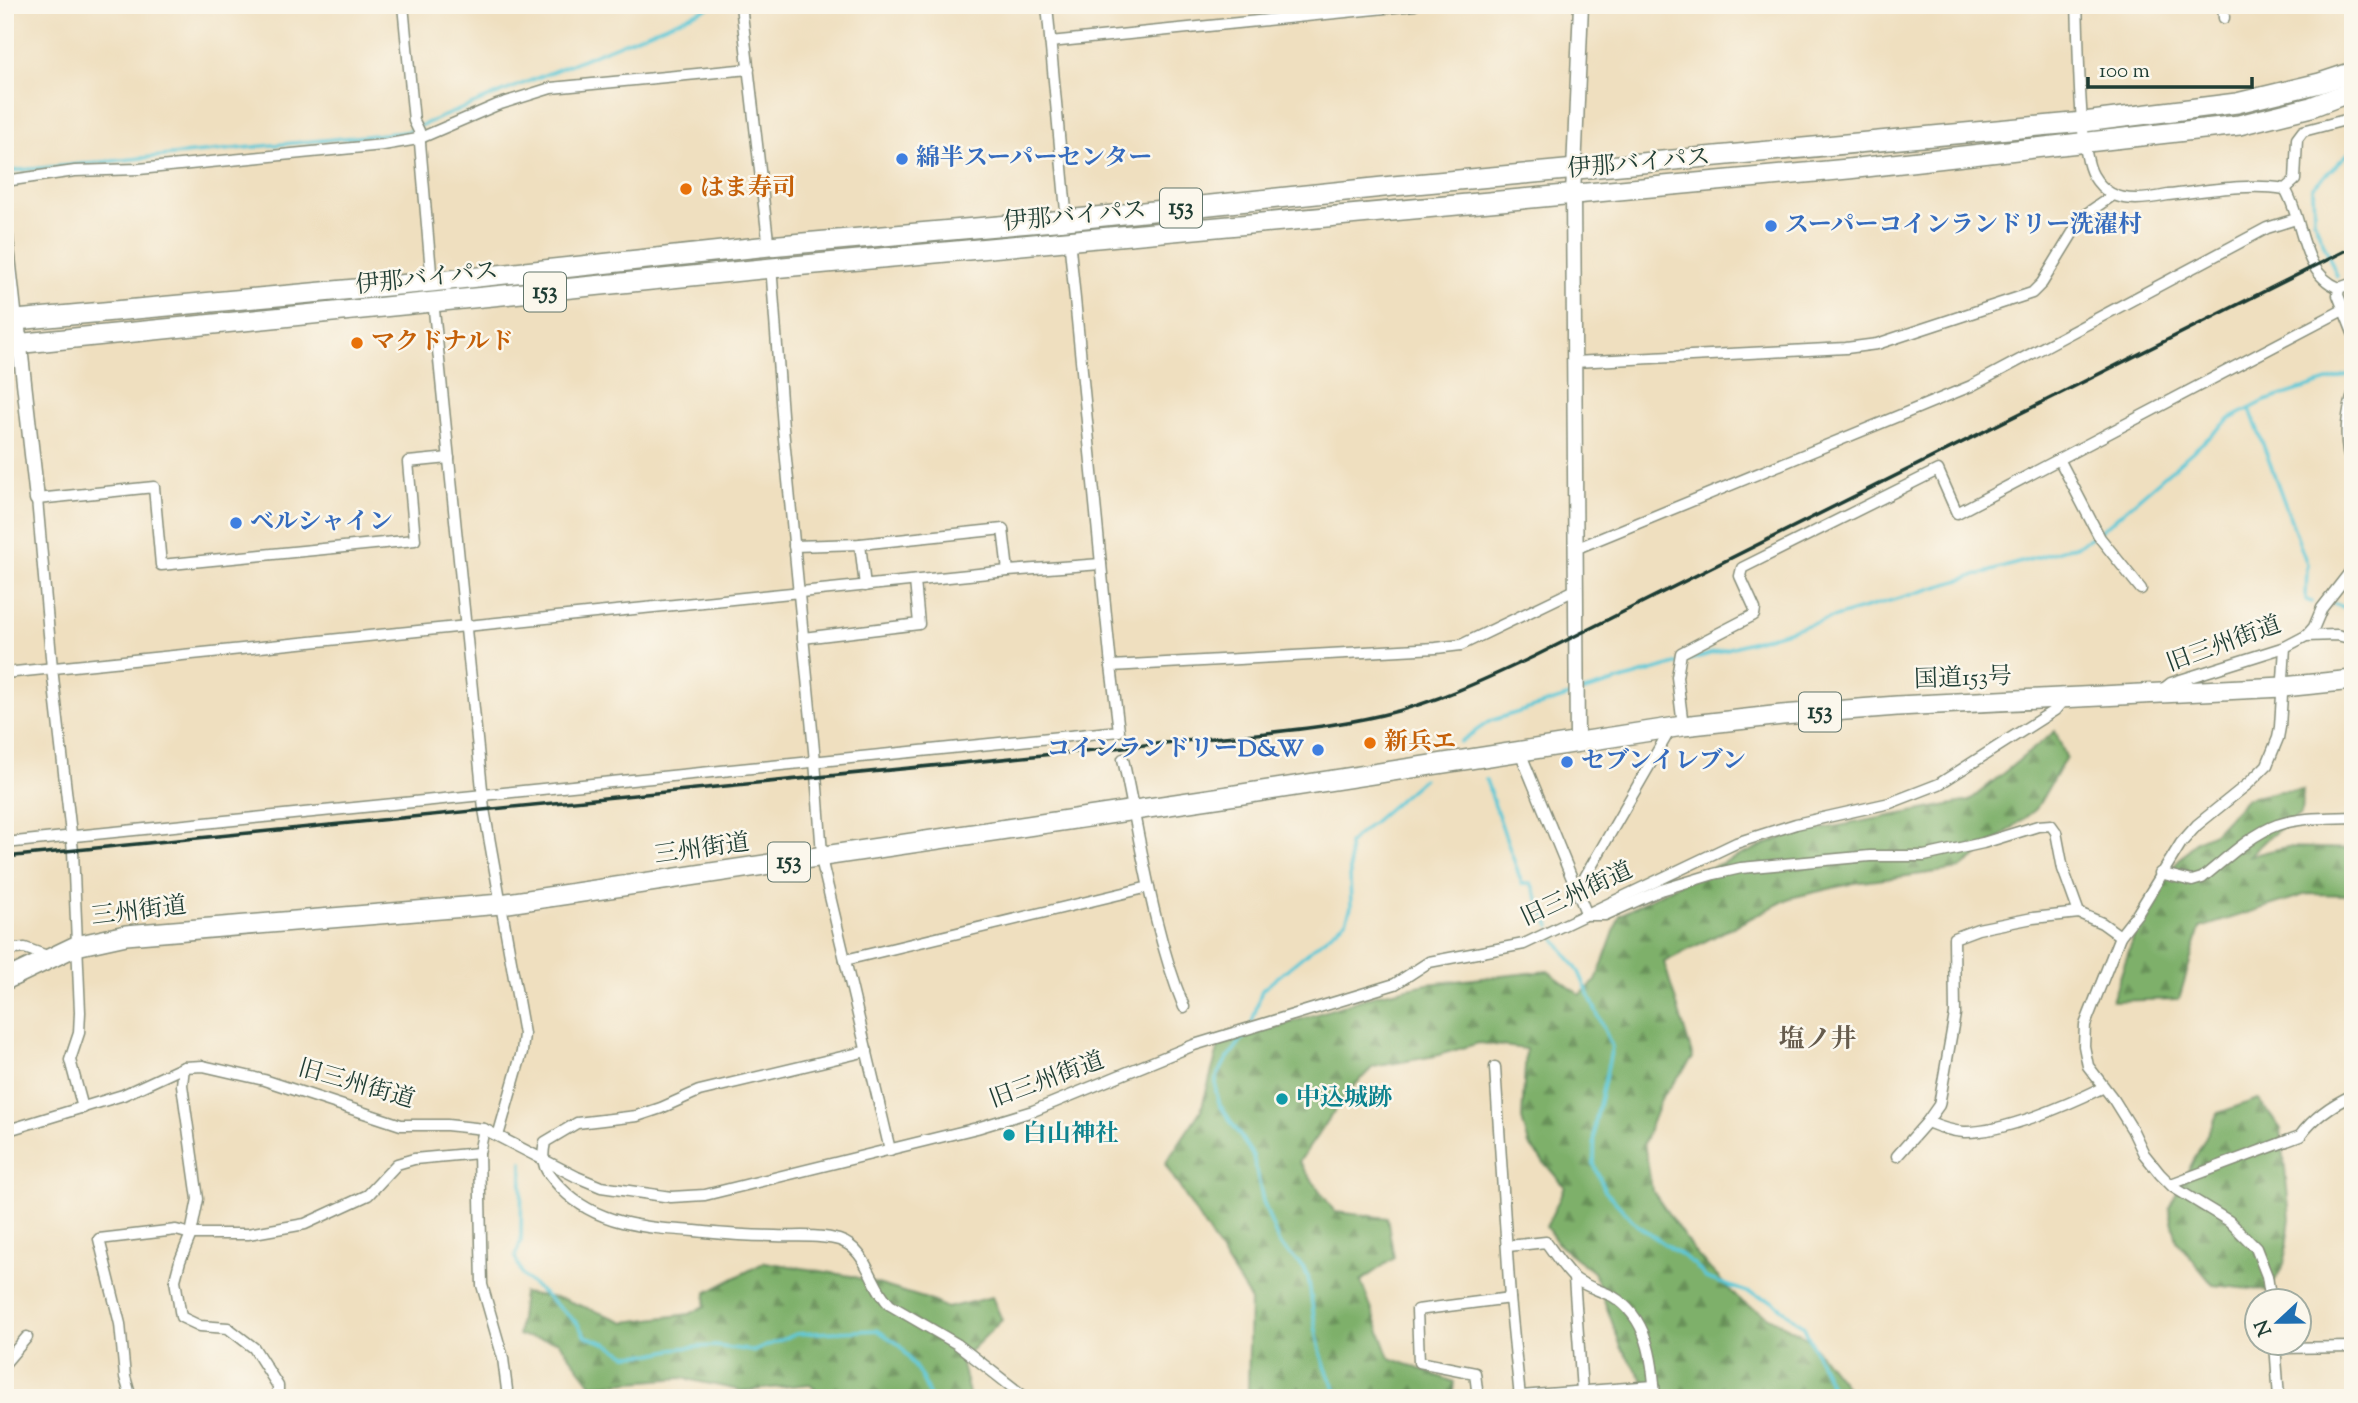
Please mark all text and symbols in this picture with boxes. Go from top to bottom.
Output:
scale bar [2088,46,2253,90]
text: 100 m [2099,57,2150,87]
street label: 伊那バイパス [1566,141,1712,187]
place label: 綿半スーパーセンター [916,142,1152,176]
marker: 綿半スーパーセンター [894,151,910,167]
place label: はま寿司 [700,172,796,206]
marker: はま寿司 [678,181,694,197]
road number: 153 [1160,188,1202,228]
street label: 伊那バイパス [1002,194,1148,240]
place label: スーパーコインランドリー洗濯村 [1785,209,2142,243]
marker: スーパーコインランドリー洗濯村 [1763,218,1779,234]
street label: 伊那バイパス [354,255,500,303]
road number: 153 [524,272,566,312]
place label: マクドナルド [371,326,514,360]
marker: マクドナルド [349,335,365,351]
place label: ベルシャイン [250,506,393,540]
marker: ベルシャイン [228,515,244,531]
street label: 旧三州街道 [2162,609,2286,681]
street label: 国道153号 [1913,660,2013,698]
road number: 153 [1799,692,1841,732]
place label: 新兵エ [1384,726,1456,760]
place label: コインランドリーD&W [1046,733,1304,767]
marker: 新兵エ [1362,735,1378,751]
marker: コインランドリーD&W [1310,742,1326,758]
place label: セブンイレブン [1581,745,1746,779]
marker: セブンイレブン [1559,754,1575,770]
street label: 三州街道 [652,826,752,874]
road number: 153 [768,842,810,882]
street label: 旧三州街道 [1515,854,1639,936]
street label: 三州街道 [89,889,189,935]
district label: 塩ノ井 [1779,1022,1857,1059]
street label: 旧三州街道 [985,1045,1109,1117]
street label: 旧三州街道 [294,1052,418,1118]
place label: 中込城跡 [1296,1082,1392,1116]
marker: 中込城跡 [1274,1091,1290,1107]
place label: 白山神社 [1023,1118,1119,1152]
marker: 白山神社 [1001,1127,1017,1143]
north arrow [2242,1288,2312,1358]
text: N [2249,1315,2280,1340]

